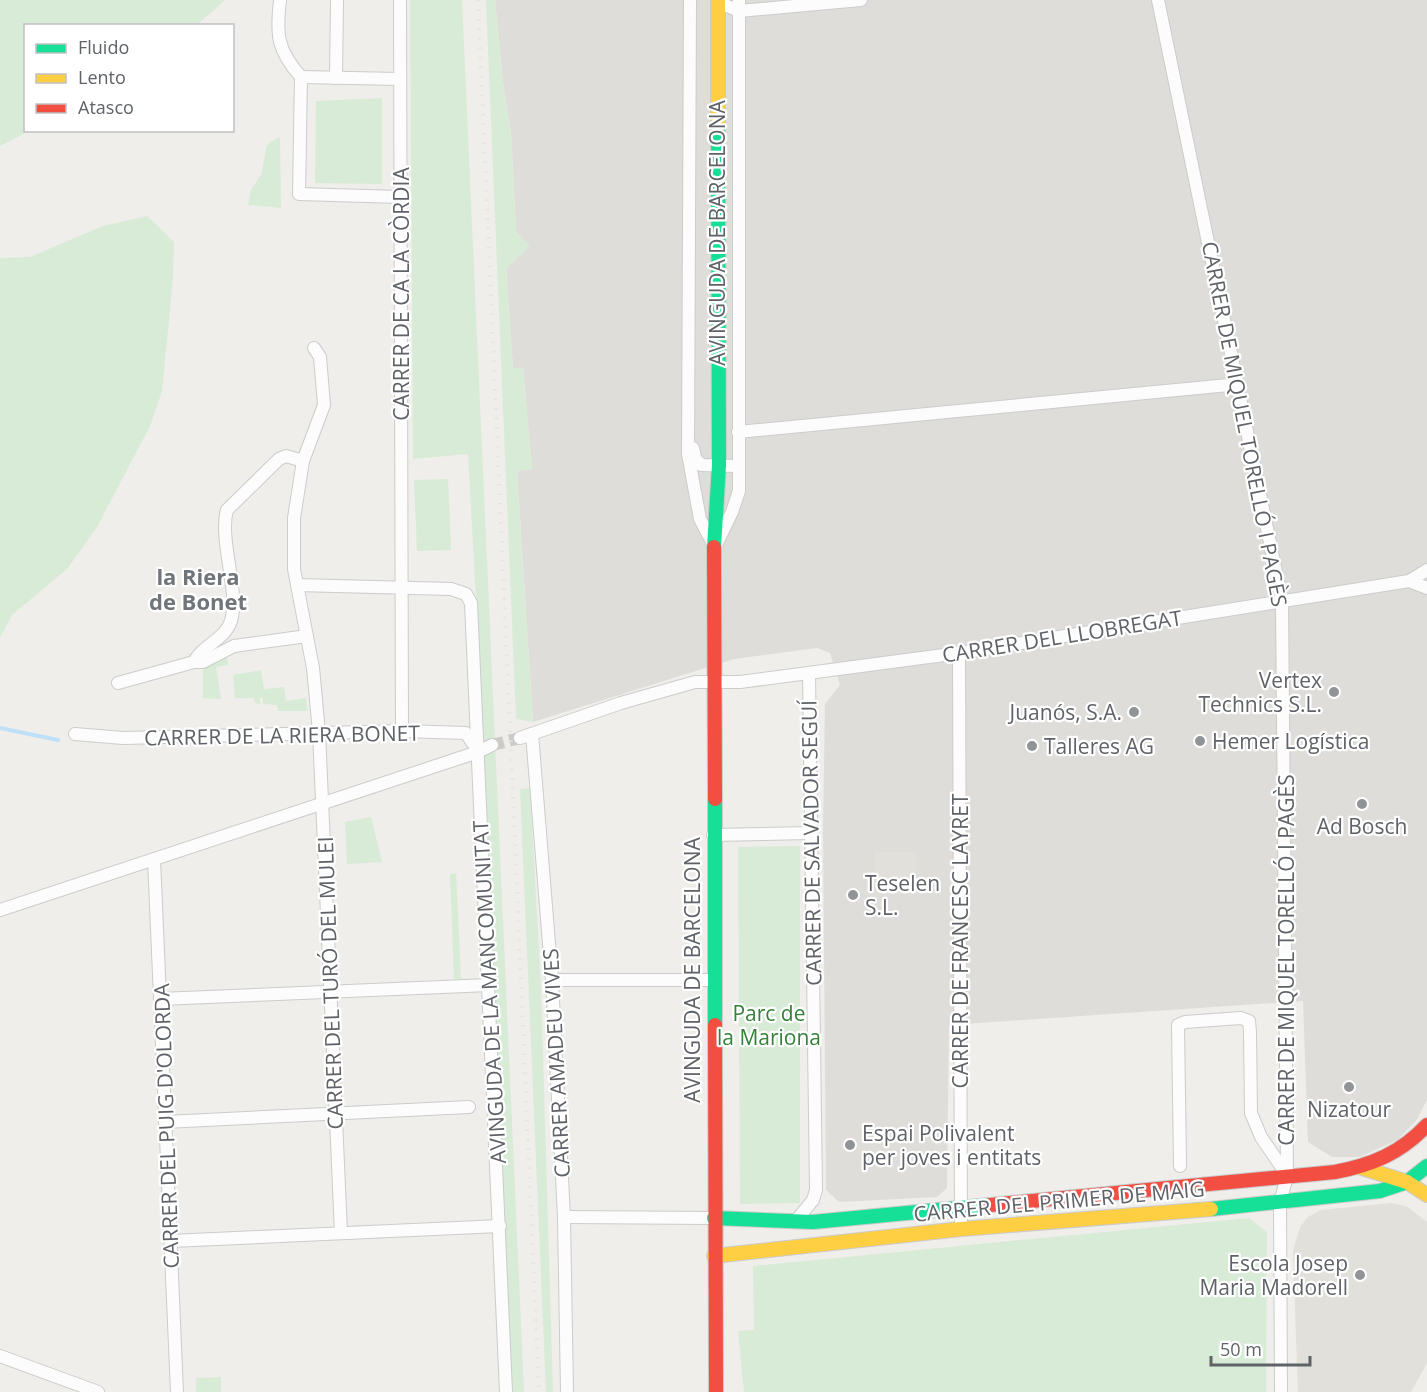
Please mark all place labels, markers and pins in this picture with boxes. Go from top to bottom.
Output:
place label: Vertex Technics S.L. [1198,666,1322,718]
marker: Vertex Technics S.L. [1327,685,1341,699]
place label: Juanós, S.A. [1008,698,1122,726]
marker: Juanós, S.A. [1127,705,1141,719]
place label: Hemer Logística [1212,727,1369,755]
place label: Talleres AG [1044,732,1154,760]
marker: Hemer Logística [1193,734,1207,748]
marker: Talleres AG [1025,739,1039,753]
marker: Ad Bosch [1355,797,1369,811]
place label: Ad Bosch [1317,812,1407,840]
place label: Teselen S.L. [865,869,940,921]
marker: Teselen S.L. [846,888,860,902]
marker: Nizatour [1342,1080,1356,1094]
place label: Nizatour [1307,1095,1392,1123]
place label: Espai Polivalent per joves i entitats [862,1119,1041,1171]
marker: Espai Polivalent per joves i entitats [843,1138,857,1152]
place label: Escola Josep Maria Madorell [1199,1249,1348,1301]
marker: Escola Josep Maria Madorell [1353,1268,1367,1282]

